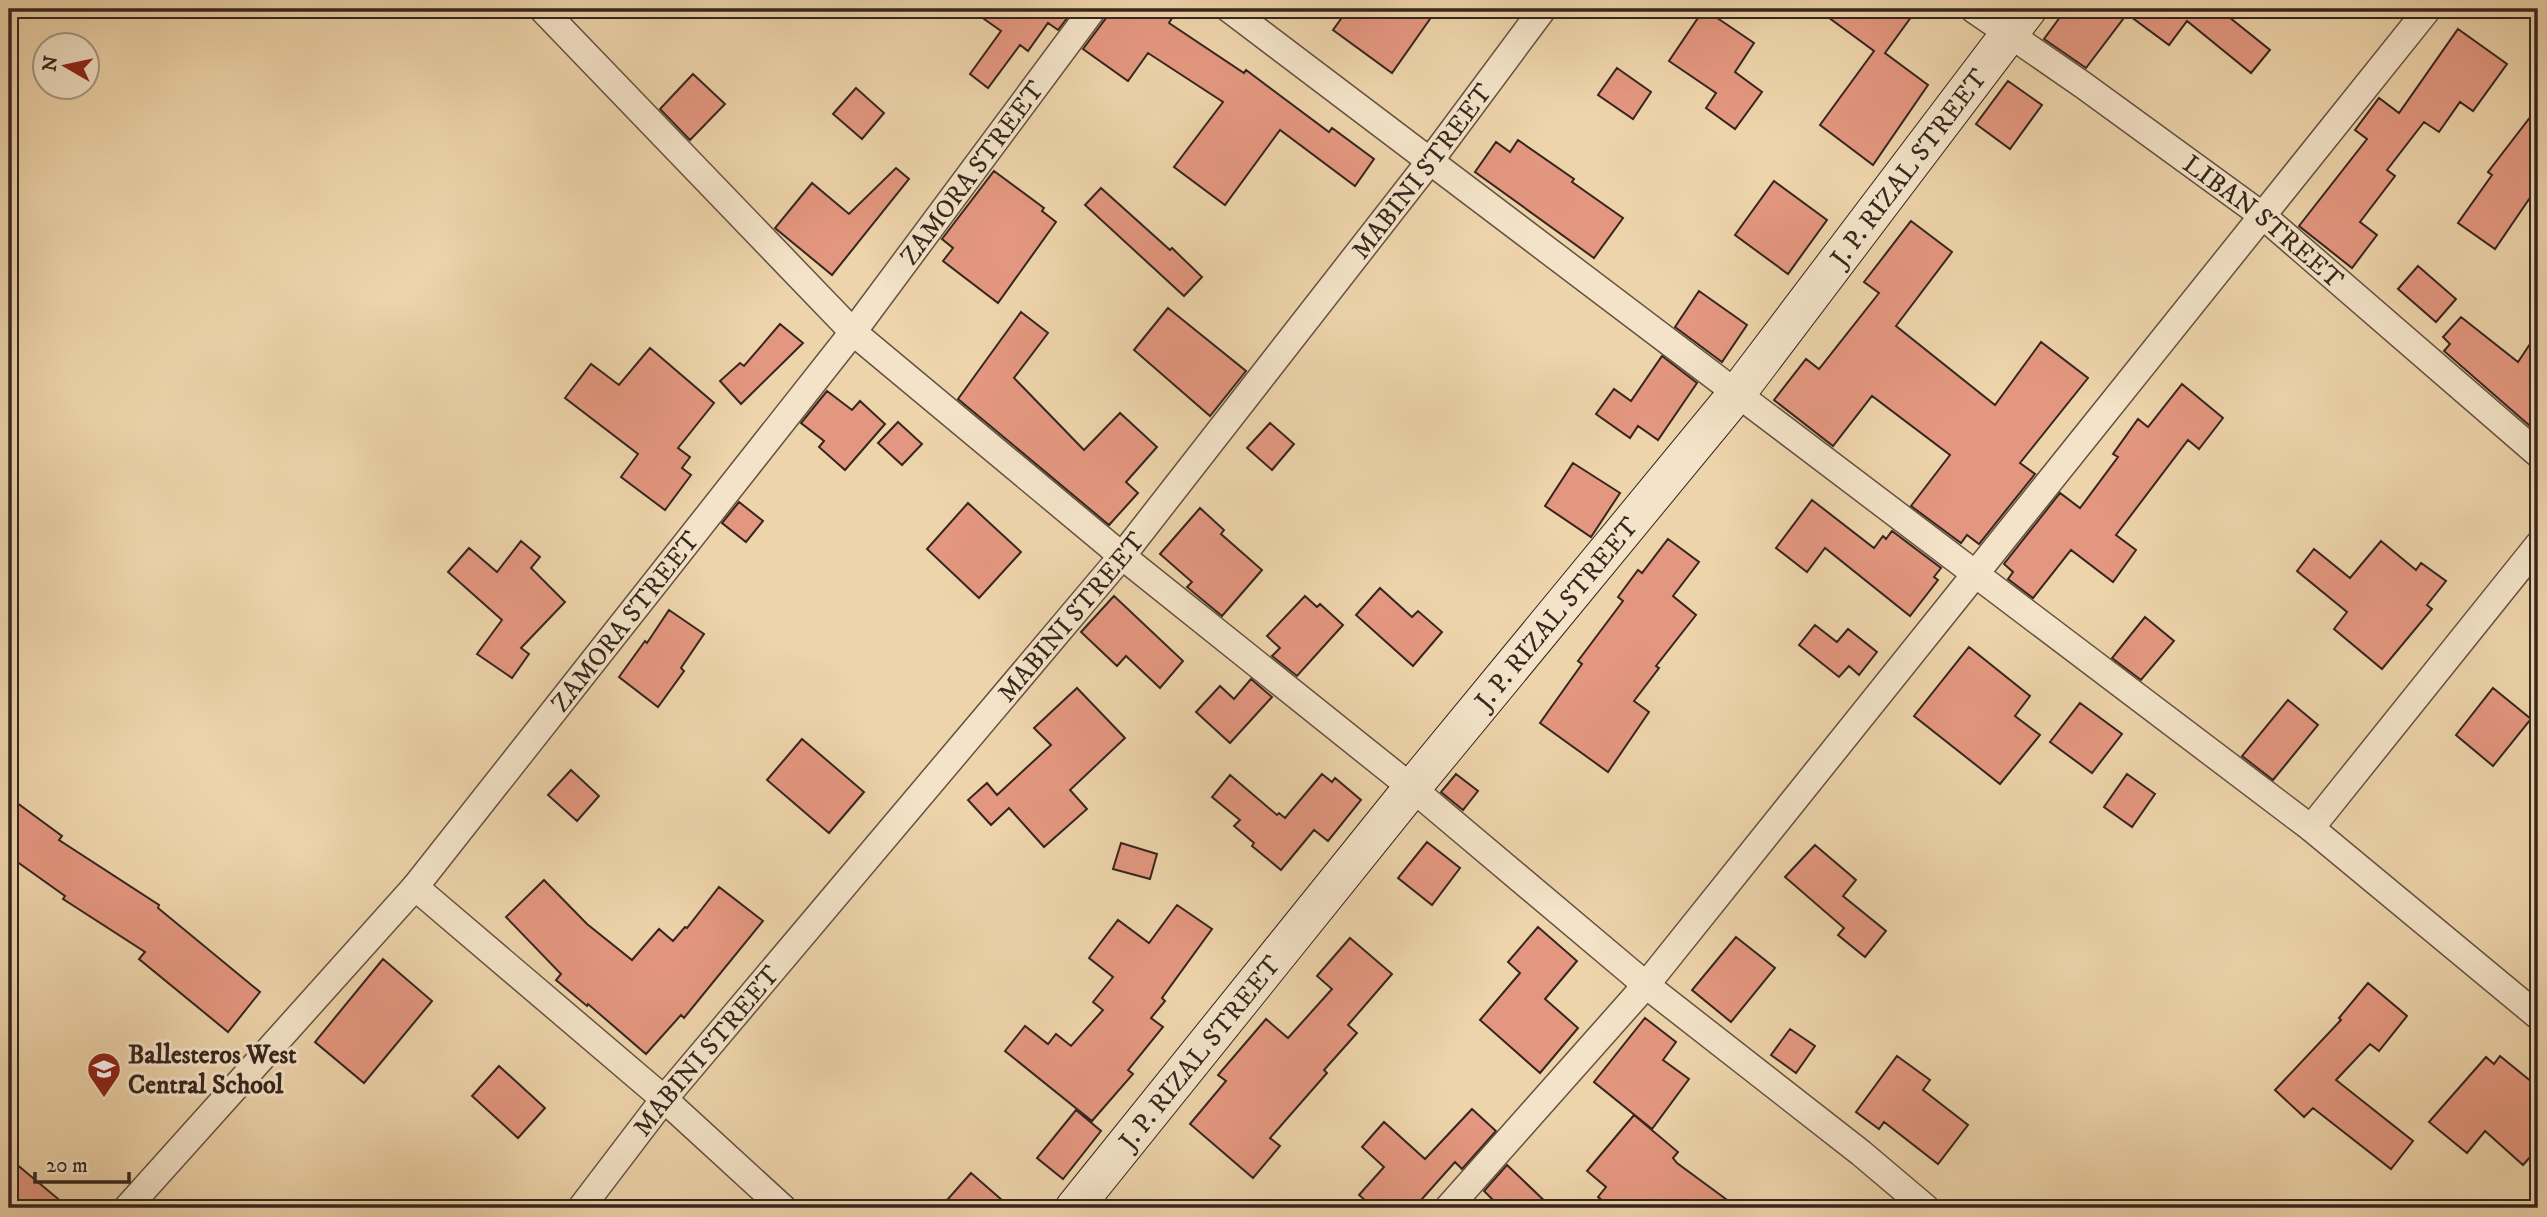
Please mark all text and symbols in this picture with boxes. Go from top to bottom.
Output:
north arrow [32,32,102,102]
text: N [38,54,63,73]
street label: J. P. RIZAL STREET [1823,62,1995,275]
street label: ZAMORA STREET [893,74,1052,272]
street label: MABINI STREET [1345,77,1500,266]
street label: LIBAN STREET [2176,148,2350,297]
street label: J. P. RIZAL STREET [1467,510,1647,718]
street label: ZAMORA STREET [544,525,708,719]
street label: MABINI STREET [991,525,1153,709]
street label: J. P. RIZAL STREET [1111,949,1289,1158]
street label: MABINI STREET [627,959,788,1143]
place label: Ballesteros West Central School [128,1039,297,1102]
school or university icon: Ballesteros West Central School [85,1050,123,1099]
scale bar [35,1140,130,1184]
text: 20 m [46,1153,88,1179]

